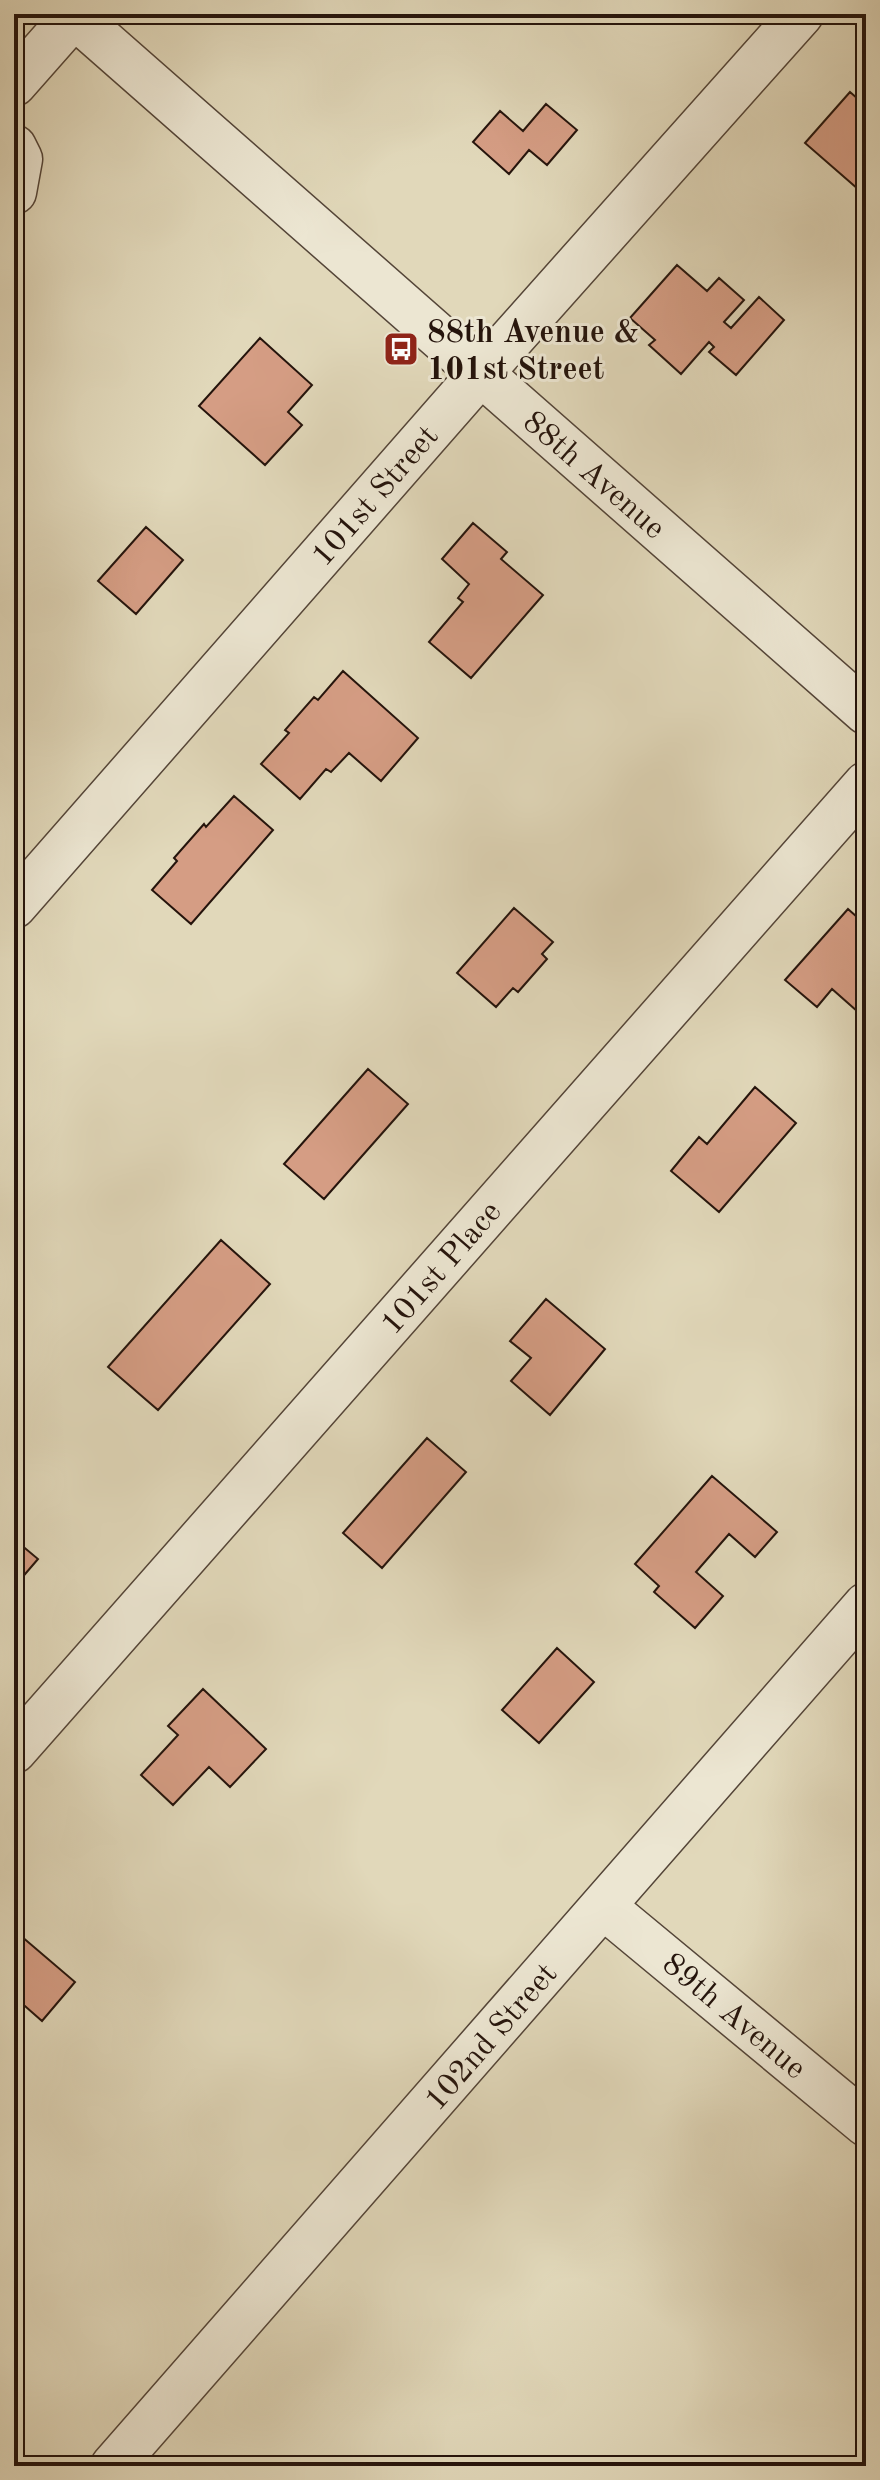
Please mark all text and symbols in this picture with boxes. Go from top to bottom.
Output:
place label: 88th Avenue & 101st Street [427,318,639,387]
bus stop icon: 88th Avenue & 101st Street [382,330,420,368]
street label: 88th Avenue [516,406,670,546]
street label: 101st Street [307,421,446,573]
street label: 101st Place [376,1196,508,1342]
street label: 89th Avenue [655,1948,811,2086]
street label: 102nd Street [420,1958,565,2118]

